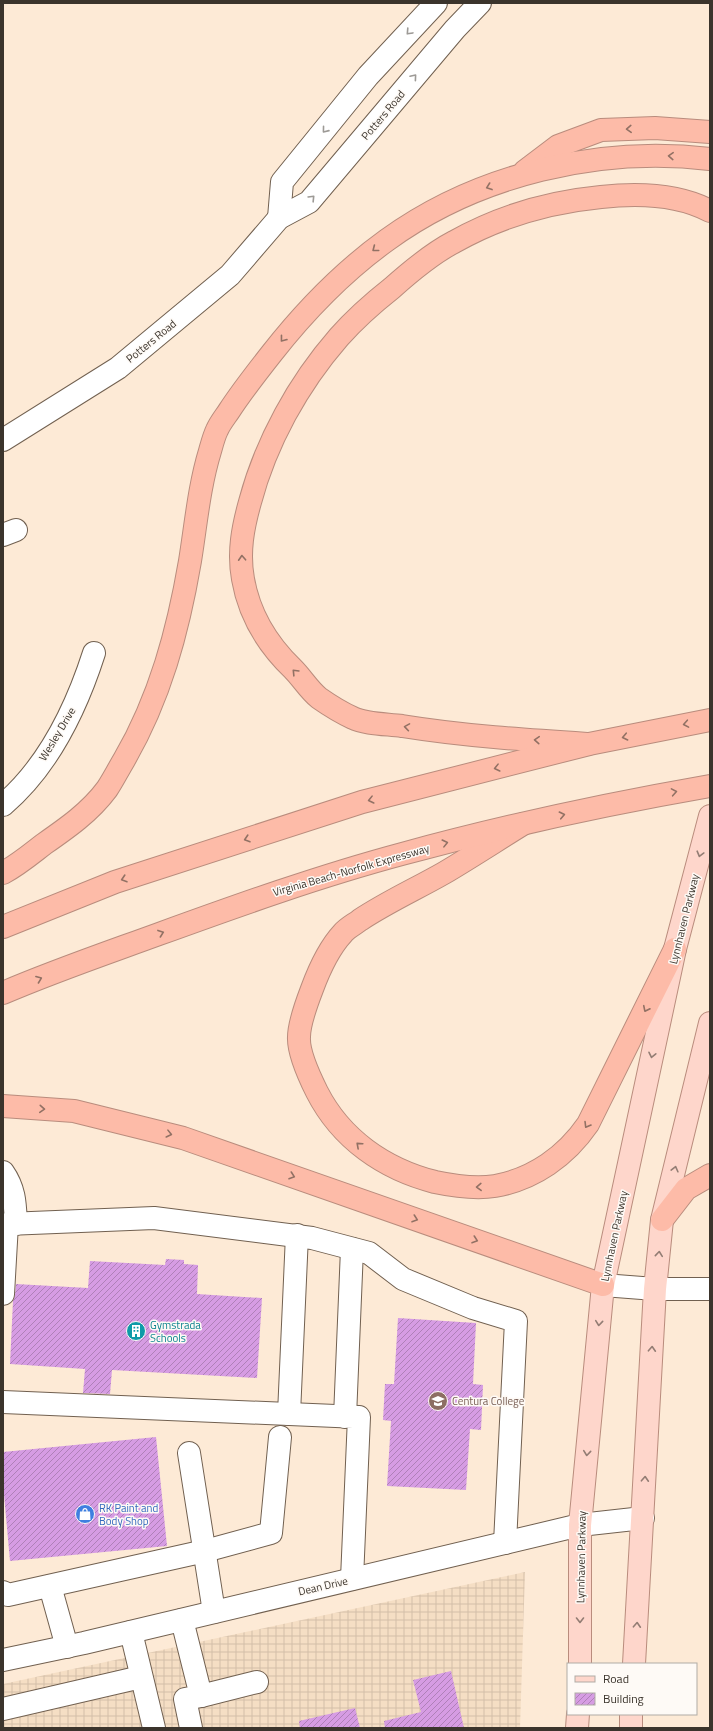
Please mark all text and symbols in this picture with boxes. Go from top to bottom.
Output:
one-way arrow [407,27,414,35]
one-way arrow [410,75,417,82]
street label: Potters Road [357,86,409,143]
one-way arrow [322,125,329,133]
one-way arrow [626,125,632,133]
one-way arrow [668,152,674,160]
one-way arrow [486,182,493,190]
one-way arrow [307,195,315,203]
one-way arrow [373,244,380,251]
street label: Potters Road [122,316,180,366]
one-way arrow [280,335,287,342]
one-way arrow [237,555,246,561]
one-way arrow [293,669,300,677]
street label: Wesley Drive [35,704,80,764]
one-way arrow [682,720,689,728]
one-way arrow [404,723,410,732]
one-way arrow [622,732,628,740]
one-way arrow [534,736,540,745]
one-way arrow [494,763,501,771]
one-way arrow [671,789,677,797]
one-way arrow [368,795,375,803]
one-way arrow [558,812,565,820]
one-way arrow [244,834,251,843]
one-way arrow [441,839,448,848]
street label: Virginia Beach-Norfolk Expressway [271,840,432,900]
one-way arrow [696,850,705,857]
street label: Lynnhaven Parkway [665,872,703,966]
one-way arrow [120,874,127,883]
one-way arrow [157,930,164,938]
one-way arrow [36,975,43,983]
one-way arrow [643,1004,651,1012]
one-way arrow [649,1052,657,1058]
one-way arrow [39,1104,45,1113]
one-way arrow [585,1121,592,1128]
one-way arrow [166,1130,172,1138]
one-way arrow [356,1142,364,1149]
one-way arrow [670,1165,678,1172]
one-way arrow [288,1172,295,1180]
one-way arrow [476,1182,482,1191]
street label: Lynnhaven Parkway [597,1188,632,1283]
one-way arrow [411,1214,418,1223]
one-way arrow [471,1235,478,1244]
one-way arrow [654,1251,663,1257]
place label: Gymstrada Schools [150,1317,201,1346]
building icon: Gymstrada Schools [125,1320,147,1342]
one-way arrow [595,1320,604,1326]
one-way arrow [647,1346,656,1352]
school or university icon: Centura College [427,1390,449,1412]
place label: Centura College [452,1393,525,1409]
one-way arrow [582,1450,591,1456]
one-way arrow [641,1476,649,1482]
place label: RK Paint and Body Shop [99,1500,158,1529]
shop icon: RK Paint and Body Shop [74,1503,96,1525]
street label: Lynnhaven Parkway [572,1510,590,1603]
street label: Dean Drive [297,1572,350,1599]
one-way arrow [576,1617,584,1623]
one-way arrow [632,1622,641,1628]
legend [567,1663,697,1715]
text: Road [603,1669,629,1688]
text: Building [603,1689,644,1708]

